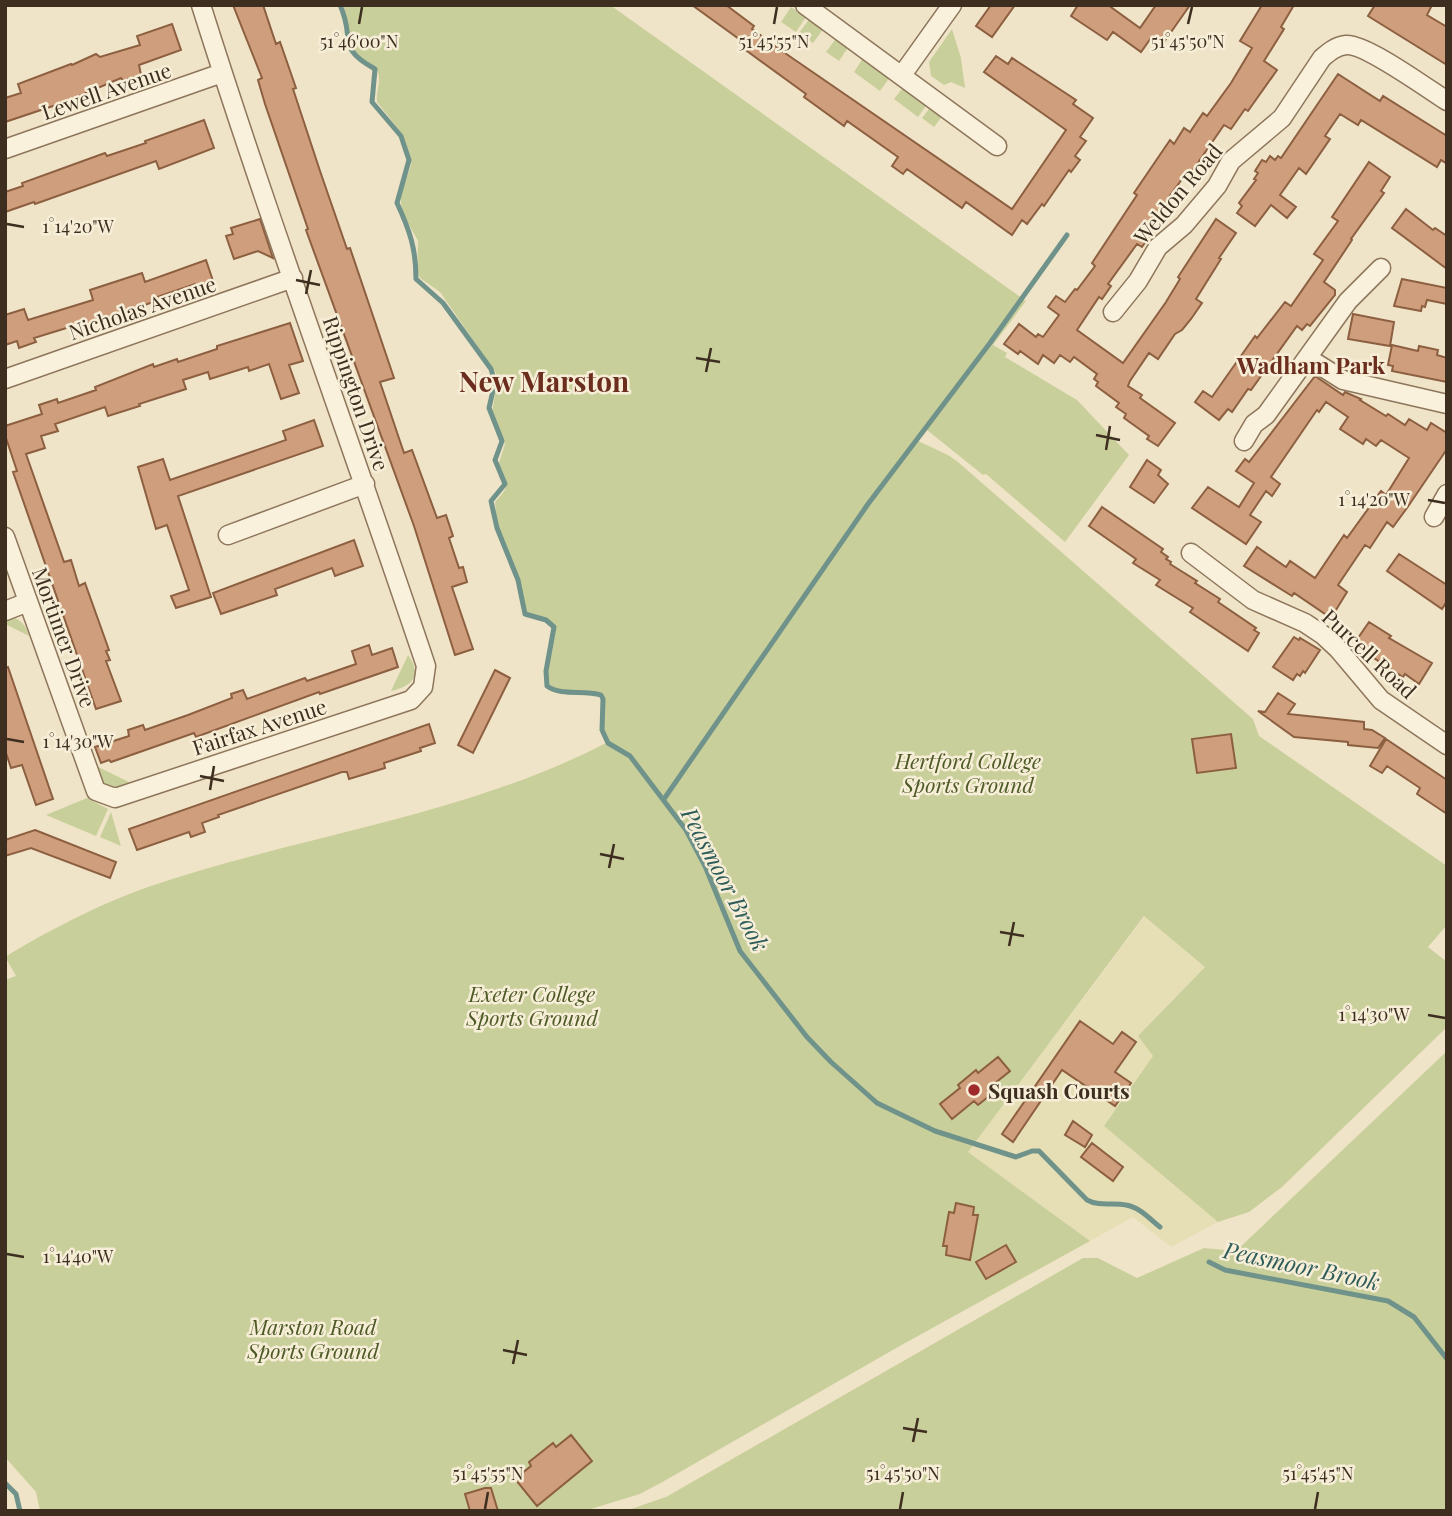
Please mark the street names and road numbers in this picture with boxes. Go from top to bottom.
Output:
street label: Lewell Avenue [37,55,175,125]
street label: Weldon Road [1126,137,1227,250]
street label: Nicholas Avenue [65,269,219,345]
street label: Rippington Drive [317,312,397,474]
street label: Mortimer Drive [27,563,103,711]
street label: Purcell Road [1317,602,1423,704]
street label: Fairfax Avenue [188,691,330,761]

